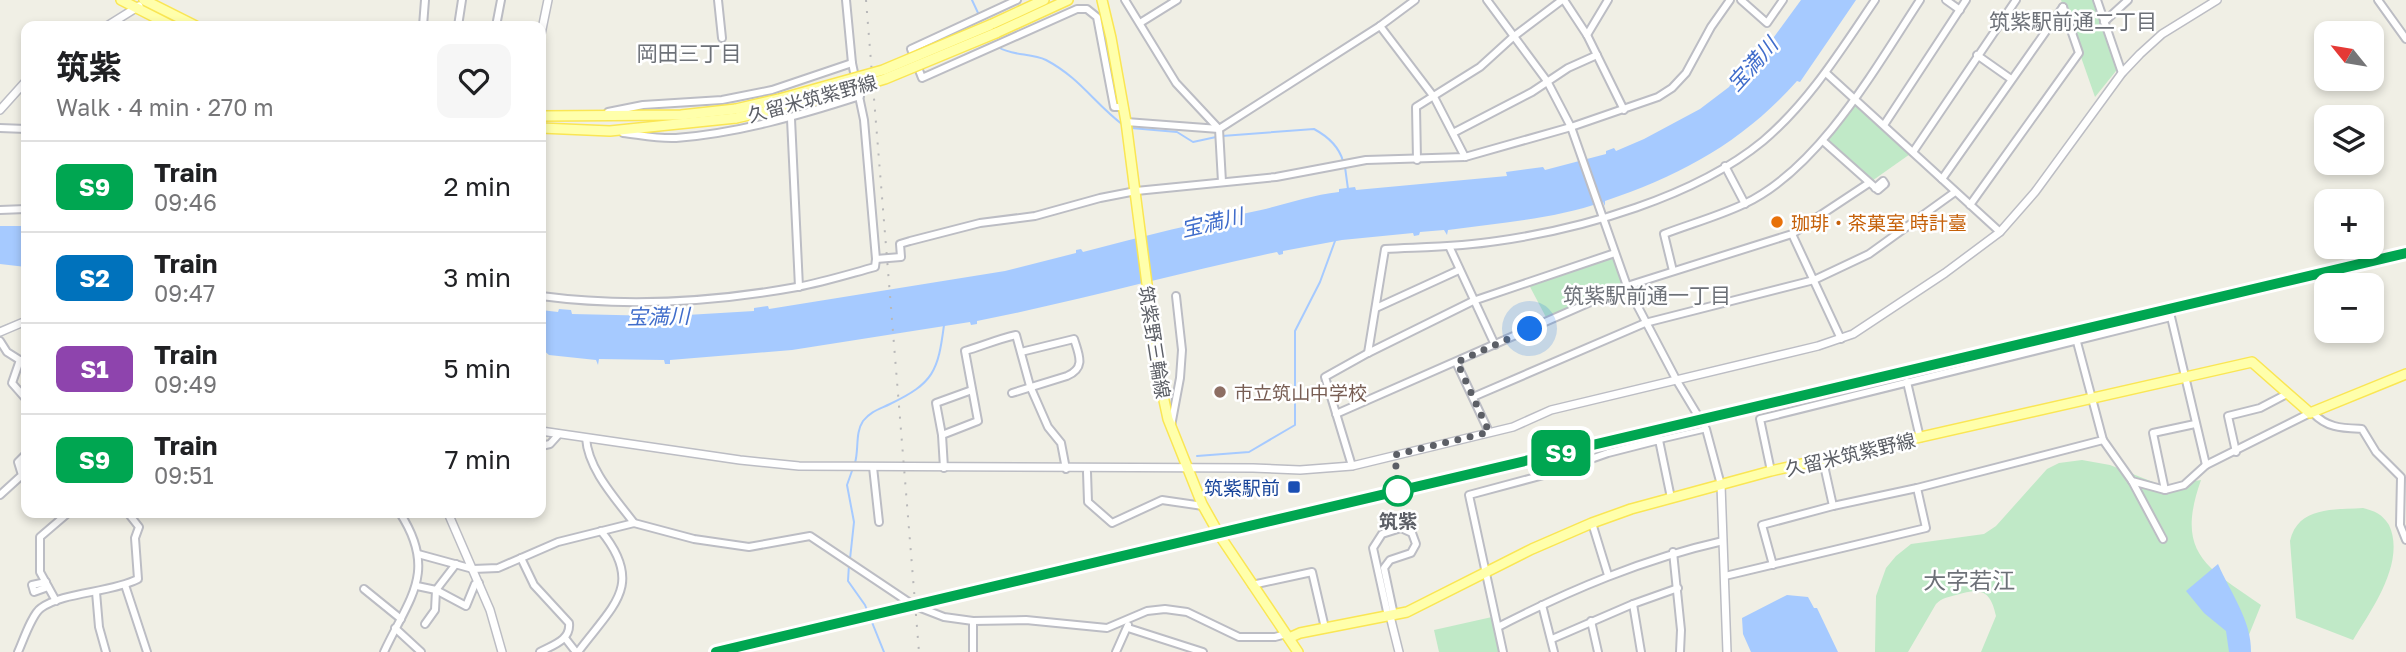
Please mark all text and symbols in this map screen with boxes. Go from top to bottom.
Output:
district label: 筑紫駅前通二丁目 [1989,8,2157,34]
north arrow [2314,21,2384,91]
map controls [2314,21,2384,343]
water label: 宝満川 [1721,30,1784,96]
district label: 岡田三丁目 [637,40,742,66]
button: heart [437,44,511,118]
text: 筑紫 [56,47,122,86]
street label: 久留米筑紫野線 [745,70,879,126]
text: Walk · 4 min · 270 m [56,93,274,121]
button: layers [2314,105,2384,175]
text: Train [154,157,218,188]
text: 2 min [443,171,511,202]
text: S9 [79,172,110,201]
text: 09:46 [154,188,217,216]
button: + [2314,189,2384,259]
water label: 宝満川 [1178,202,1248,242]
place label: 珈琲・茶菓室 時計臺 [1791,211,1967,234]
marker: 珈琲・茶菓室 時計臺 [1769,214,1785,230]
text: Train [154,248,218,279]
text: 3 min [443,262,511,293]
text: S2 [79,263,110,292]
button: − [2314,273,2384,343]
text: 09:47 [154,279,215,307]
district label: 筑紫駅前通一丁目 [1563,282,1731,308]
street label: 筑紫野三輪線 [1135,284,1175,400]
water label: 宝満川 [626,302,692,330]
your location [1512,311,1547,346]
text: Train [154,339,218,370]
text: 5 min [443,353,511,384]
text: S1 [80,354,109,383]
text: 09:49 [154,370,217,398]
place label: 市立筑山中学校 [1234,381,1367,404]
marker: 市立筑山中学校 [1212,384,1228,400]
street label: 久留米筑紫野線 [1783,428,1917,480]
text: Train [154,430,218,461]
line badge: S9 [1530,430,1592,476]
text: S9 [1545,438,1577,467]
text: 7 min [445,444,511,475]
text: S9 [79,445,110,474]
text: 09:51 [154,461,214,489]
place label: 筑紫駅前 [1204,476,1280,499]
marker: 筑紫 [1383,476,1413,506]
marker: 筑紫駅前 [1286,479,1302,495]
place label: 筑紫 [1379,509,1417,532]
district label: 大字若江 [1923,566,2015,594]

